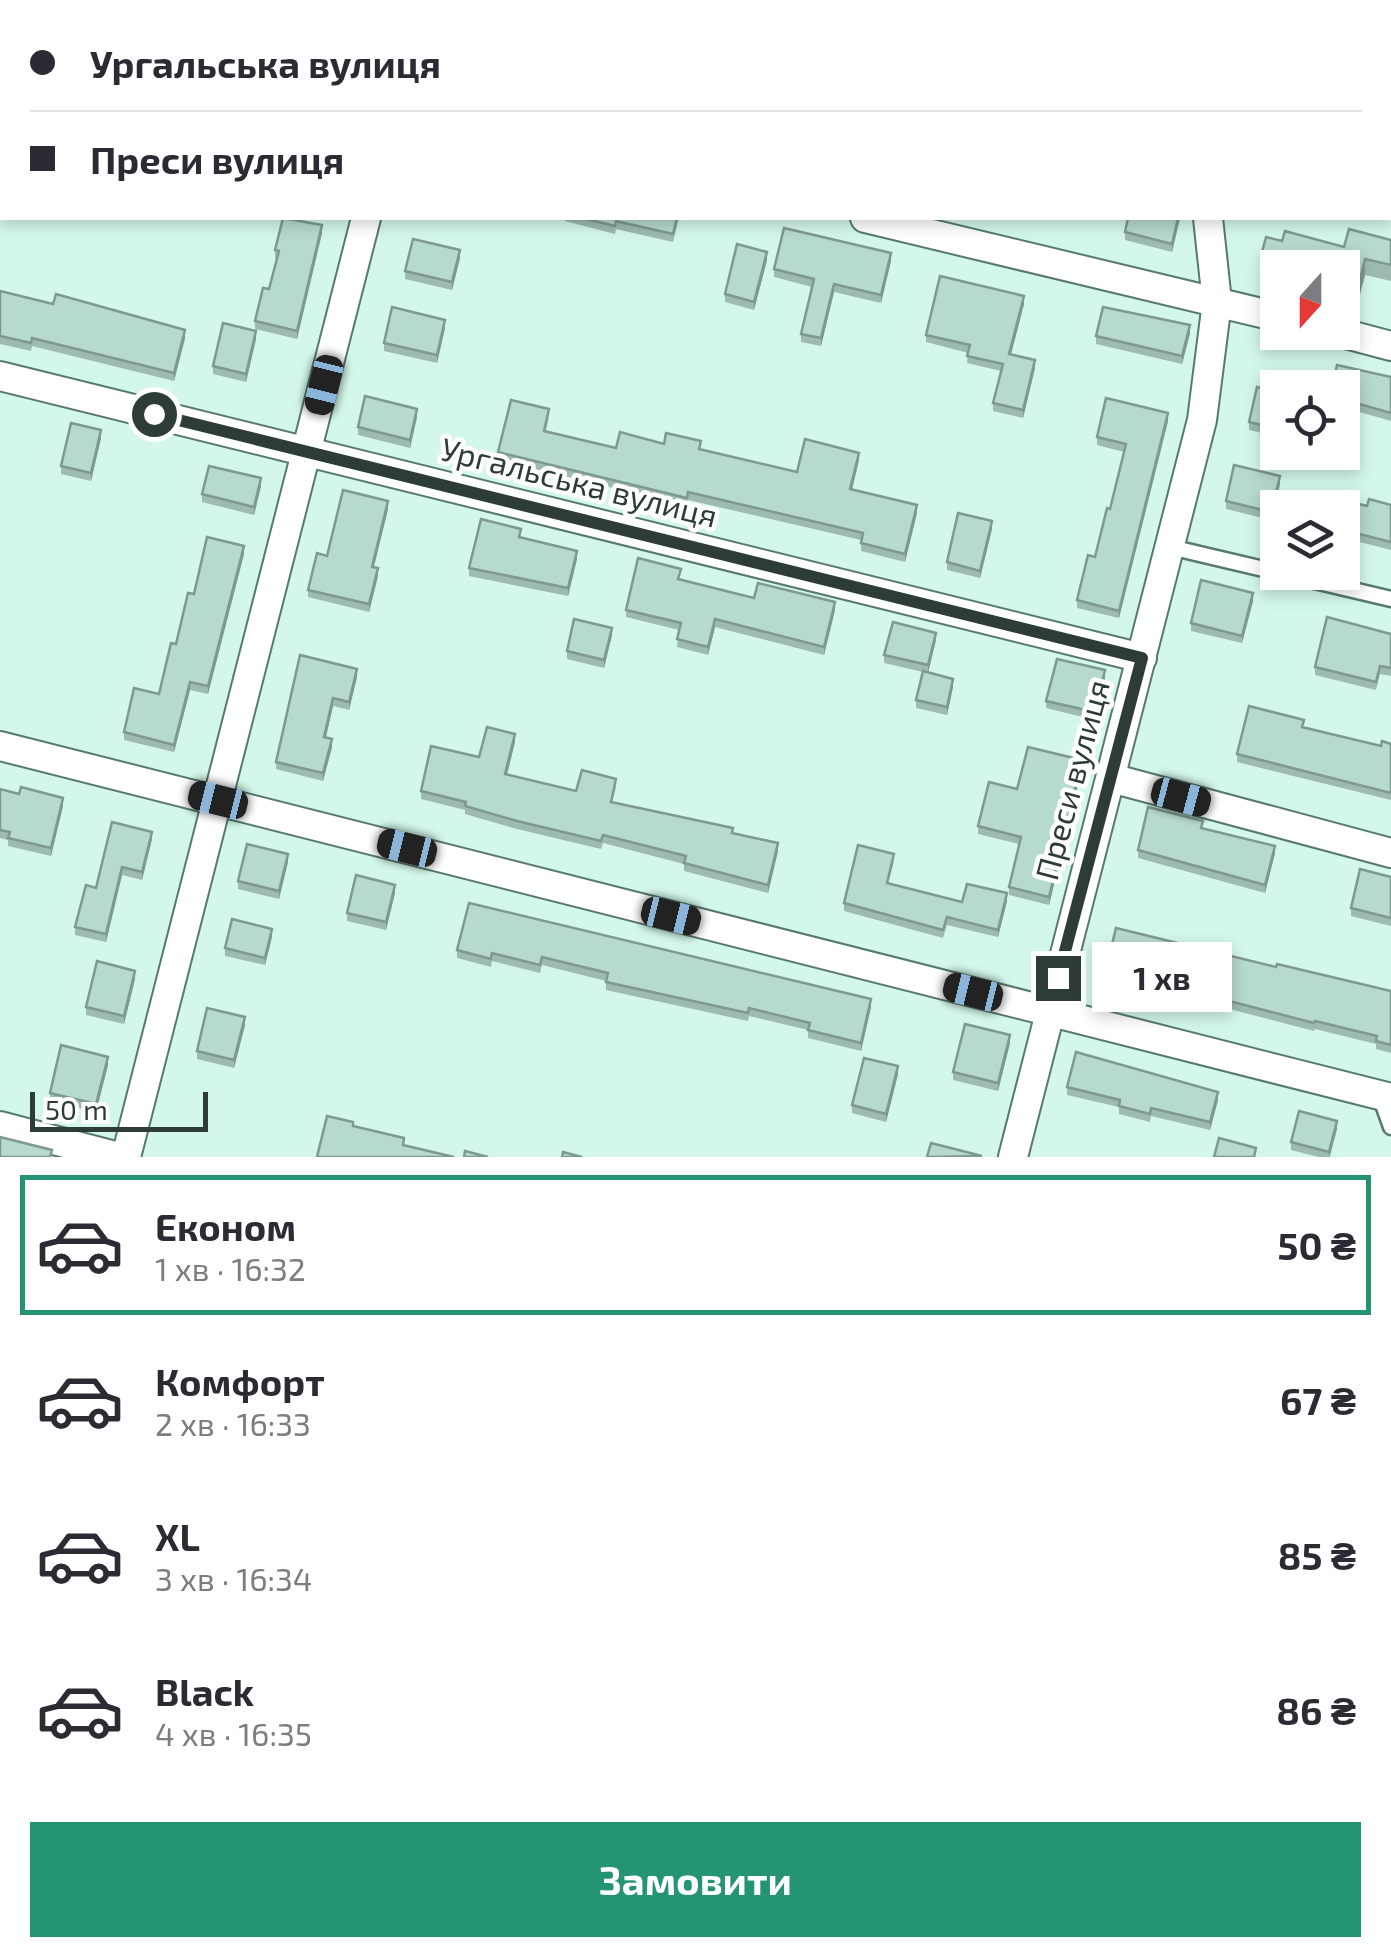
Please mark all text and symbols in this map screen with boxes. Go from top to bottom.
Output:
text: Ургальська вулиця [90,40,441,86]
text: Преси вулиця [90,136,344,182]
north arrow [1260,250,1360,350]
map controls [1260,250,1360,590]
car [302,352,346,418]
button: locate [1260,370,1360,470]
route start [132,392,177,437]
street label: Ургальська вулиця [437,428,722,535]
button: layers [1260,490,1360,590]
street label: Преси вулиця [1026,675,1117,884]
car [1148,775,1214,819]
car [185,778,251,822]
car [374,826,440,870]
car [638,894,704,938]
callout: 1 хв [1093,943,1233,1013]
route end [1036,956,1081,1001]
text: 1 хв [1133,958,1191,996]
car [940,970,1006,1014]
scale bar [30,1087,208,1132]
text: 50 m [45,1092,108,1126]
icon: car [35,1200,125,1290]
text: Економ [155,1203,296,1249]
text: 50 ₴ [1277,1222,1356,1268]
text: 1 хв · 16:32 [155,1249,306,1287]
icon: car [35,1355,125,1445]
text: Комфорт [155,1358,325,1404]
text: 67 ₴ [1280,1377,1356,1423]
text: 2 хв · 16:33 [155,1404,311,1442]
icon: car [35,1510,125,1600]
text: XL [155,1513,200,1559]
text: 85 ₴ [1278,1532,1356,1578]
text: 3 хв · 16:34 [155,1559,313,1597]
icon: car [35,1665,125,1755]
text: Black [155,1668,254,1714]
text: 86 ₴ [1276,1687,1356,1733]
text: 4 хв · 16:35 [155,1714,312,1752]
button: Замовити [30,1822,1361,1937]

